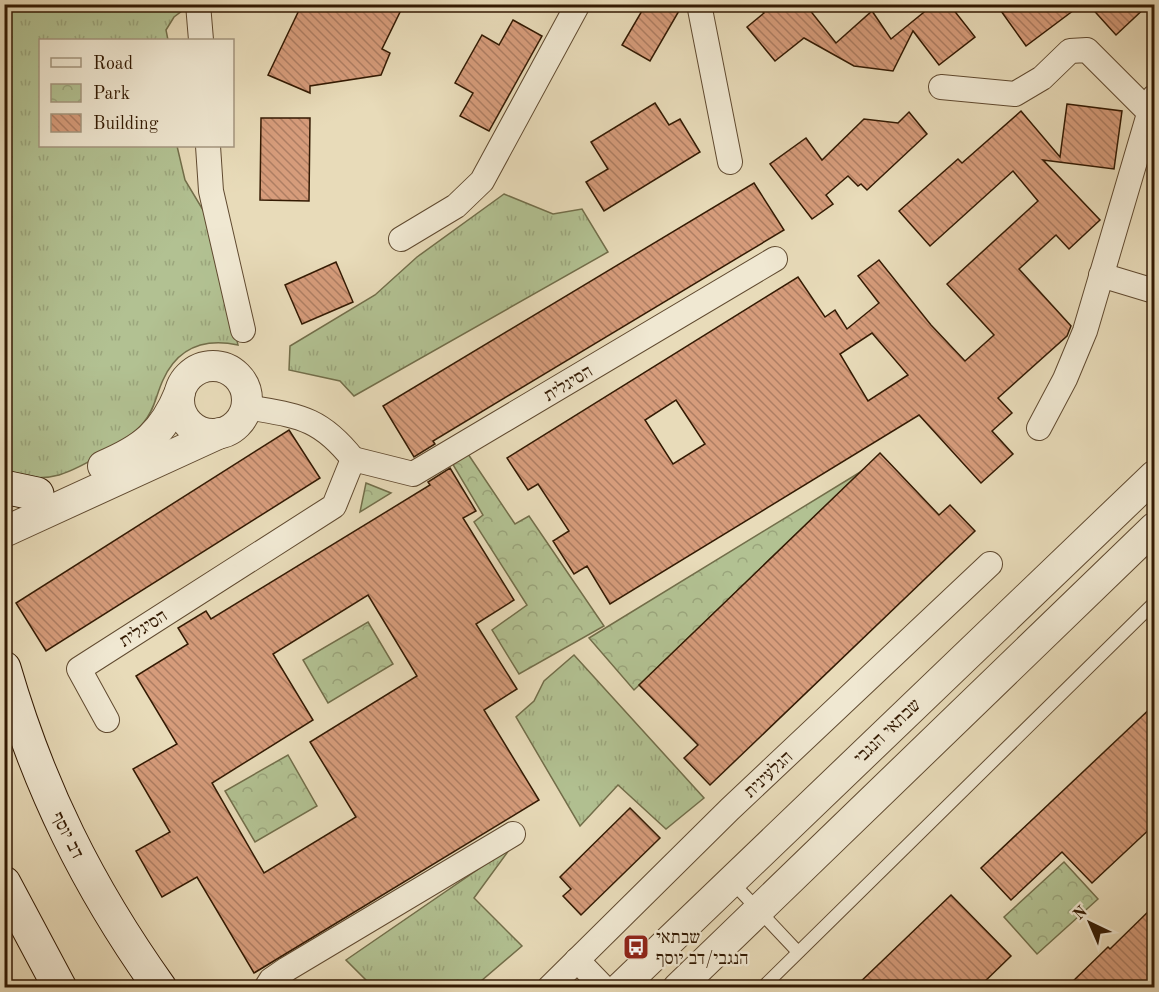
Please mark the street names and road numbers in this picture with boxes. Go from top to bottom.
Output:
street label: הסיגלית [541,362,596,405]
street label: הסיגלית [116,606,171,651]
street label: שבתאי הנגבי [851,696,924,768]
street label: הגלעינית [740,747,796,801]
street label: דב יוסף [48,809,86,861]

